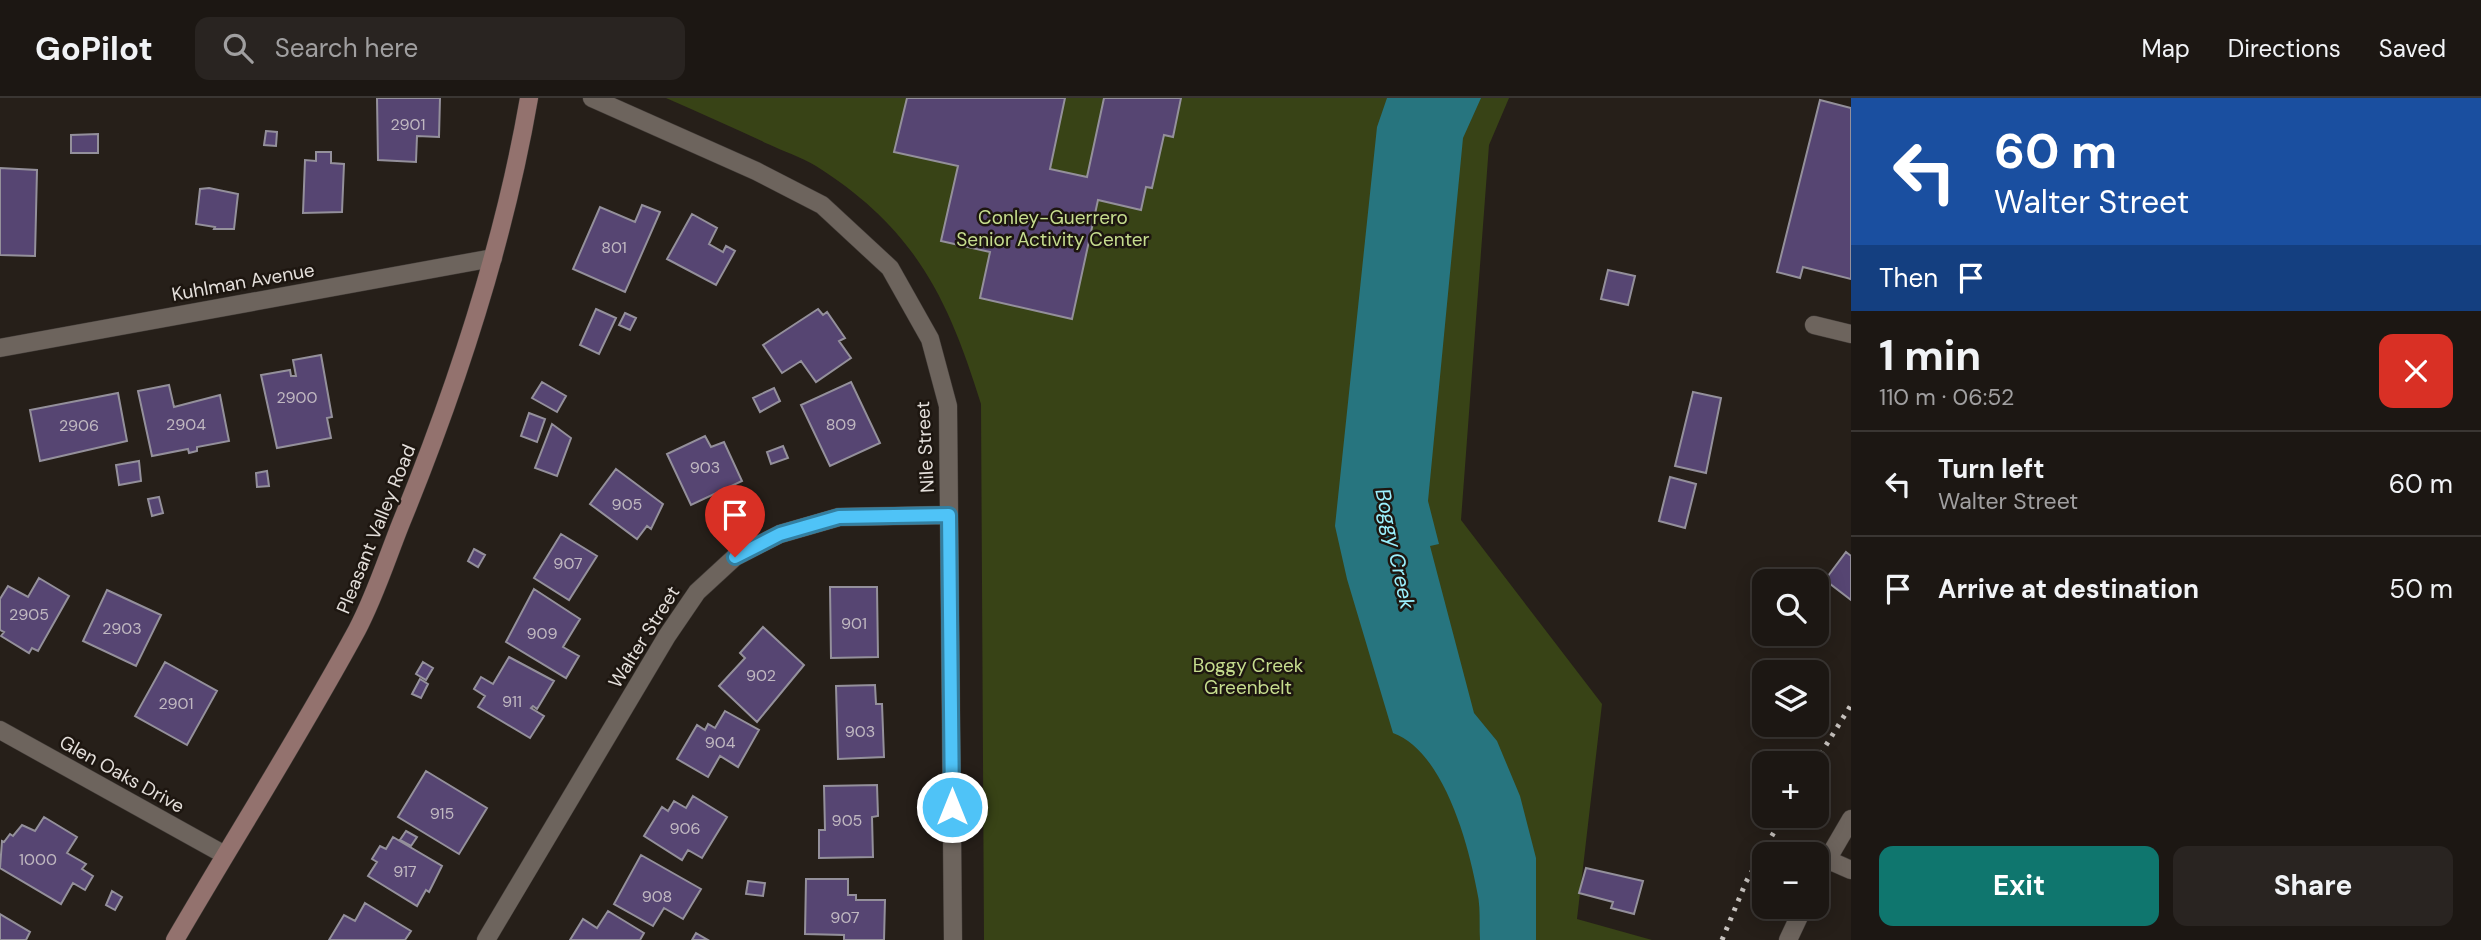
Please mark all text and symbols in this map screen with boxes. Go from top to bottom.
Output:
search box [195,17,685,80]
text: GoPilot [35,27,153,70]
icon: search [219,29,257,67]
text: Search here [275,31,418,65]
text: Map [2142,33,2190,64]
text: Directions [2228,33,2341,64]
text: Saved [2379,33,2446,64]
house number: 2901 [390,114,426,135]
text: 60 m [1994,119,2117,183]
icon: left [1879,126,1970,217]
text: Walter Street [1994,181,2189,223]
park label: Conley-Guerrero Senior Activity Center [956,205,1150,252]
house number: 801 [601,237,627,258]
street label: Kuhlman Avenue [170,257,316,307]
icon: arrive [1952,259,1990,297]
text: Then [1879,261,1938,295]
text: 1 min [1879,328,1981,383]
button: close [2379,334,2453,408]
text: 110 m · 06:52 [1879,382,2014,412]
house number: 2900 [277,387,318,408]
street label: Nile Street [910,401,940,493]
house number: 2904 [166,414,206,435]
house number: 809 [826,414,856,435]
house number: 2906 [59,415,99,436]
street label: Pleasant Valley Road [331,441,421,617]
text: Turn left [1938,452,2045,486]
house number: 903 [690,457,720,478]
icon: left [1879,465,1917,503]
text: 60 m [2389,467,2453,501]
pin [705,485,765,557]
water label: Boggy Creek [1369,486,1422,612]
text: Walter Street [1938,486,2078,516]
house number: 905 [612,494,642,515]
icon: arrive [716,496,754,534]
house number: 907 [553,553,583,574]
map controls [1752,569,1829,919]
button: search [1752,569,1829,646]
icon: arrive [1879,570,1917,608]
text: Arrive at destination [1938,572,2199,606]
text: 50 m [2389,572,2453,606]
street label: Walter Street [603,581,685,693]
house number: 2905 [9,604,49,625]
house number: 901 [841,613,867,634]
house number: 2903 [102,618,142,639]
house number: 909 [526,623,558,644]
park label: Boggy Creek Greenbelt [1193,653,1304,700]
button: layers [1752,660,1829,737]
house number: 902 [746,665,776,686]
house number: 911 [502,691,522,712]
house number: 2901 [158,693,194,714]
house number: 903 [845,721,875,742]
street label: Glen Oaks Drive [55,729,189,819]
house number: 904 [705,732,736,753]
button: + [1752,751,1829,828]
position arrow [915,770,989,844]
house number: 915 [430,803,454,824]
house number: 905 [832,810,862,831]
house number: 906 [669,818,701,839]
button: − [1752,842,1829,919]
button: Exit [1879,846,2159,926]
button: Share [2173,846,2453,926]
house number: 1000 [19,849,57,870]
house number: 917 [393,861,417,882]
house number: 908 [642,886,672,907]
house number: 907 [830,907,860,928]

